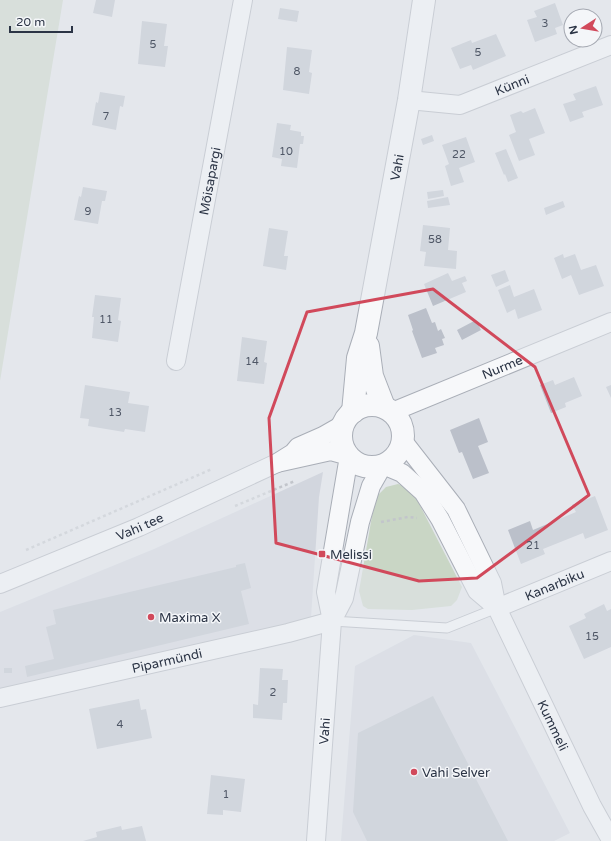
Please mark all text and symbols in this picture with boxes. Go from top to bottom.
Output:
scale bar [10,8,72,34]
north arrow [563,8,603,48]
text: 20 m [16,15,45,29]
house number: 3 [542,17,549,30]
text: N [566,24,581,36]
house number: 5 [150,38,157,51]
house number: 5 [475,46,482,59]
house number: 8 [294,65,301,78]
street label: Künni [493,71,532,99]
house number: 7 [103,110,110,123]
house number: 10 [279,145,293,158]
street label: Mõisapargi [196,146,225,217]
house number: 22 [452,148,466,161]
street label: Vahi [387,153,408,182]
house number: 9 [85,205,92,218]
house number: 58 [428,233,442,246]
house number: 11 [99,313,113,326]
street label: Nurme [480,352,525,383]
house number: 14 [245,355,259,368]
house number: 13 [108,406,122,419]
street label: Vahi tee [114,510,166,544]
house number: 21 [526,539,540,552]
place label: Melissi [330,547,372,563]
marker: Melissi [317,549,327,559]
street label: Kanarbiku [523,566,587,605]
place label: Maxima X [159,610,221,626]
marker: Maxima X [146,612,156,622]
house number: 15 [585,630,599,643]
street label: Piparmündi [130,646,204,677]
house number: 2 [270,686,277,699]
street label: Kummeli [533,698,571,754]
street label: Vahi [316,717,334,745]
house number: 4 [117,718,124,731]
place label: Vahi Selver [422,765,490,781]
marker: Vahi Selver [409,767,419,777]
house number: 1 [223,788,229,801]

